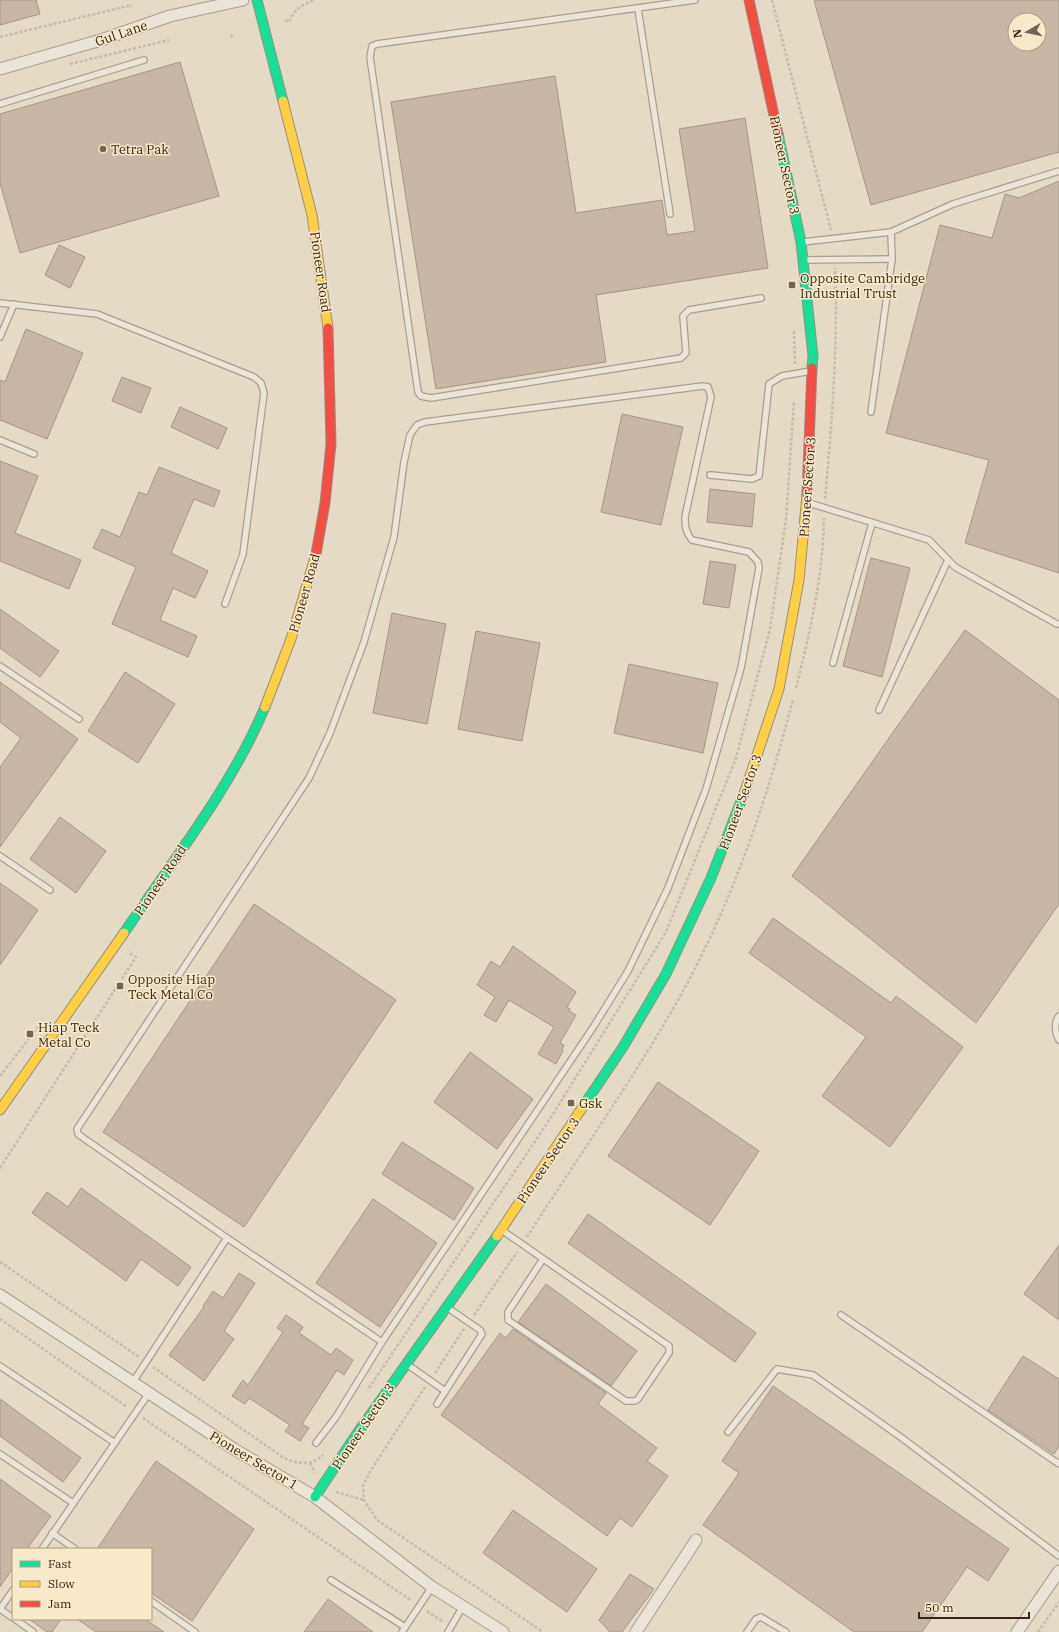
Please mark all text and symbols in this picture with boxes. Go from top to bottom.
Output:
north arrow [1007,12,1047,52]
street label: Gul Lane [93,17,150,50]
text: N [1009,28,1025,39]
street label: Pioneer Sector 3 [766,114,803,216]
place label: Tetra Pak [111,141,169,158]
marker: Tetra Pak [98,144,108,154]
street label: Pioneer Road [306,230,335,314]
place label: Opposite Cambridge Industrial Trust [800,270,925,302]
marker: Opposite Cambridge Industrial Trust [787,280,797,290]
street label: Pioneer Sector 3 [796,436,819,538]
street label: Pioneer Road [285,551,324,635]
street label: Pioneer Sector 3 [715,752,766,852]
street label: Pioneer Road [131,842,190,919]
place label: Opposite Hiap Teck Metal Co [128,971,215,1003]
marker: Opposite Hiap Teck Metal Co [115,981,125,991]
place label: Hiap Teck Metal Co [38,1019,100,1051]
marker: Hiap Teck Metal Co [25,1029,35,1039]
place label: Gsk [579,1095,603,1112]
marker: Gsk [566,1098,576,1108]
street label: Pioneer Sector 3 [513,1114,584,1207]
street label: Pioneer Sector 3 [328,1380,399,1473]
street label: Pioneer Sector 1 [206,1427,301,1494]
legend [12,1548,152,1620]
text: Fast [48,1556,72,1571]
text: Slow [48,1576,75,1591]
scale bar [919,1594,1029,1620]
text: Jam [48,1596,72,1611]
text: 50 m [925,1600,954,1615]

